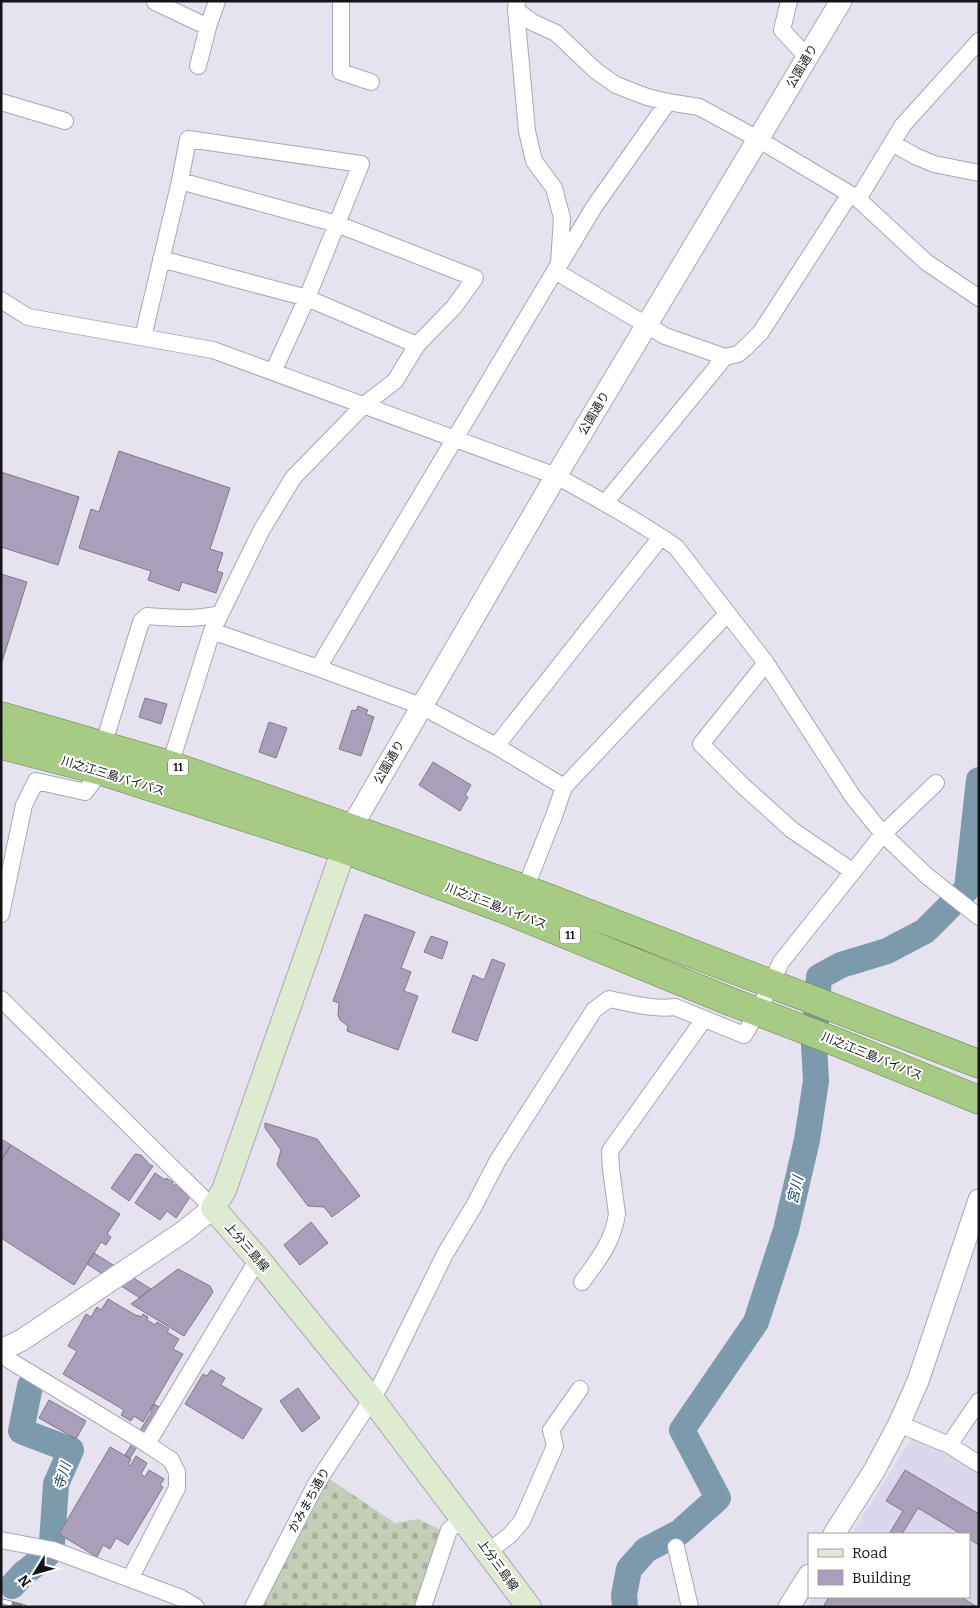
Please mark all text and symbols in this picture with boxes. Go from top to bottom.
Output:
street label: 公園通り [784,42,820,90]
street label: 公園通り [576,389,612,437]
street label: 公園通り [371,738,407,786]
street label: 川之江三島バイパス [59,754,167,798]
road number: 11 [168,759,188,776]
street label: 川之江三島バイパス [443,880,549,932]
road number: 11 [560,926,580,944]
street label: 川之江三島バイパス [819,1029,925,1083]
water label: 宮川 [784,1173,807,1206]
street label: 上分三島線 [222,1220,272,1274]
water label: 寺川 [50,1458,75,1492]
street label: かみまち通り [285,1465,333,1535]
legend [808,1533,970,1598]
street label: 上分三島線 [475,1537,521,1593]
text: Road [852,1544,887,1562]
north arrow [10,1548,60,1598]
text: Building [852,1569,911,1587]
text: N [15,1571,35,1590]

